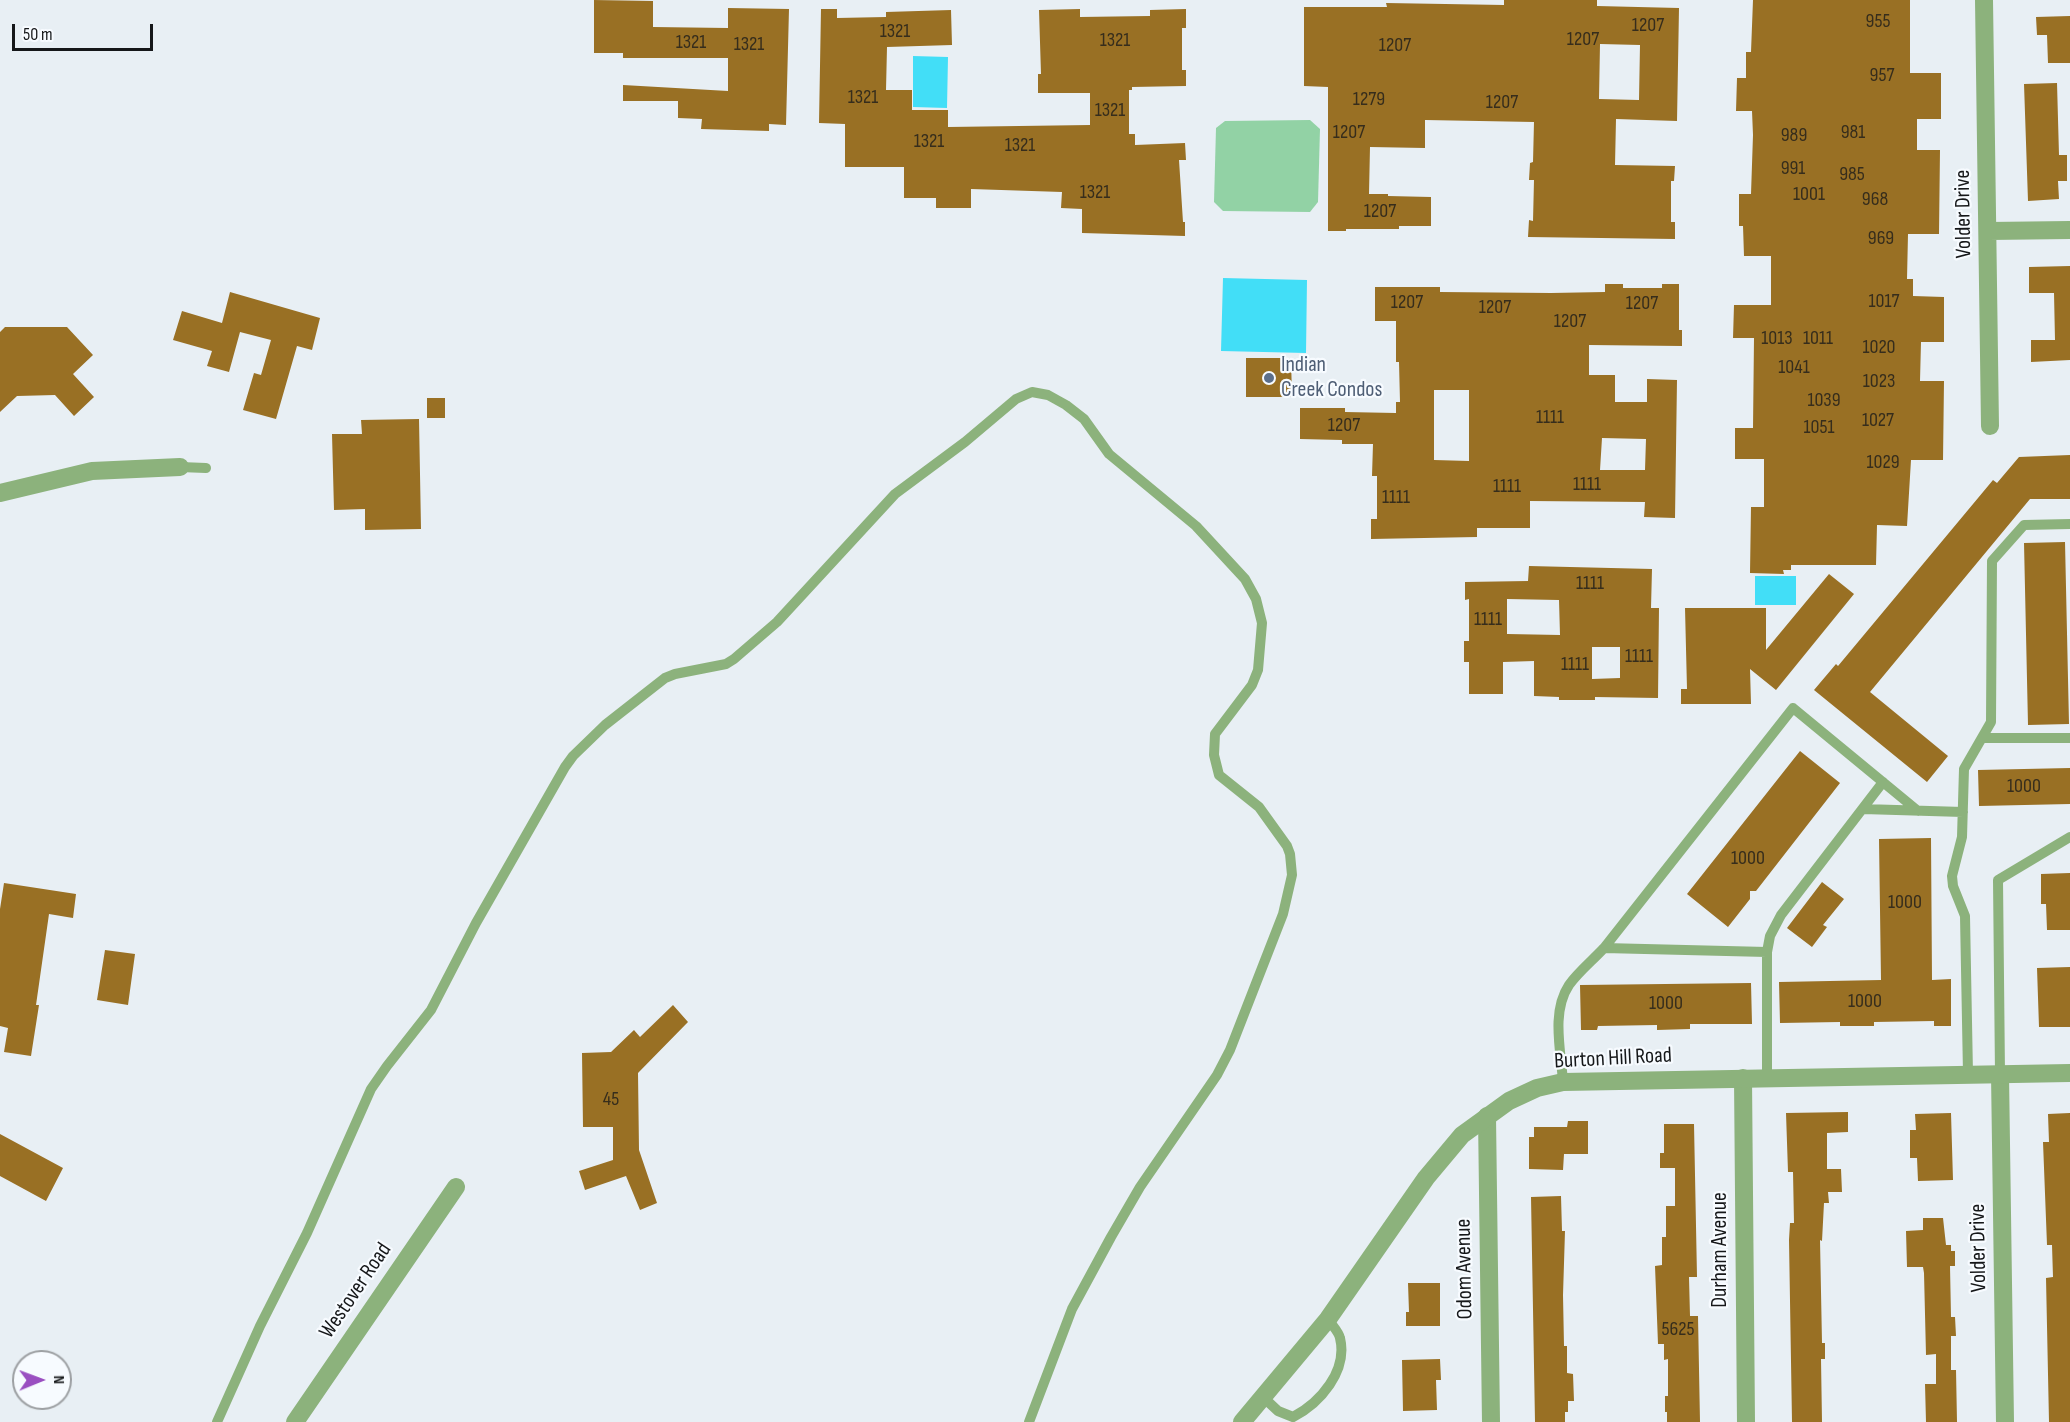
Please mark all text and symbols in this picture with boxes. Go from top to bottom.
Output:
house number: 955 [1866,10,1890,34]
scale bar [15,12,156,50]
house number: 1207 [1632,14,1664,38]
house number: 1321 [880,20,910,44]
text: 50 m [23,24,53,45]
house number: 1207 [1567,28,1599,52]
house number: 1321 [1100,29,1130,53]
house number: 1321 [676,31,706,55]
house number: 1321 [734,33,764,57]
house number: 1207 [1379,34,1411,58]
house number: 957 [1870,64,1894,88]
house number: 1321 [848,86,878,110]
house number: 1279 [1353,88,1385,112]
house number: 1207 [1486,91,1518,115]
house number: 1321 [1095,99,1125,123]
house number: 1207 [1333,121,1365,145]
house number: 981 [1841,121,1865,145]
house number: 989 [1781,124,1807,148]
house number: 1321 [914,130,944,154]
house number: 1321 [1005,134,1035,158]
house number: 991 [1781,157,1805,181]
house number: 985 [1839,163,1865,187]
street label: Volder Drive [1950,169,1978,259]
house number: 1321 [1080,181,1110,205]
house number: 1001 [1793,183,1825,207]
house number: 968 [1862,188,1888,212]
house number: 1207 [1364,200,1396,224]
house number: 969 [1868,227,1894,251]
house number: 1017 [1869,290,1899,314]
house number: 1207 [1391,291,1423,315]
house number: 1207 [1626,292,1658,316]
house number: 1207 [1479,296,1511,320]
house number: 1207 [1554,310,1586,334]
house number: 1013 [1761,327,1793,351]
house number: 1011 [1803,327,1833,351]
house number: 1020 [1862,336,1896,360]
place label: Indian Creek Condos [1281,352,1382,404]
house number: 1041 [1778,356,1810,380]
house number: 1023 [1863,370,1895,394]
marker: Indian Creek Condos [1262,371,1276,385]
house number: 1039 [1807,389,1841,413]
house number: 1111 [1536,406,1564,430]
house number: 1027 [1862,409,1894,433]
house number: 1207 [1328,414,1360,438]
house number: 1051 [1804,416,1834,440]
house number: 1029 [1866,451,1900,475]
house number: 1111 [1573,473,1601,497]
house number: 1111 [1493,475,1521,499]
house number: 1111 [1382,486,1410,510]
house number: 1111 [1576,572,1604,596]
house number: 1111 [1474,608,1502,632]
house number: 1111 [1625,645,1653,669]
house number: 1111 [1561,653,1589,677]
house number: 1000 [2007,775,2041,799]
house number: 1000 [1731,847,1765,871]
house number: 1000 [1888,891,1922,915]
house number: 1000 [1848,990,1882,1014]
house number: 1000 [1649,992,1683,1016]
street label: Burton Hill Road [1554,1043,1672,1075]
house number: 45 [603,1088,619,1112]
street label: Durham Avenue [1707,1192,1733,1308]
street label: Volder Drive [1965,1203,1993,1293]
street label: Odom Avenue [1451,1218,1479,1320]
street label: Westover Road [314,1238,398,1344]
house number: 5625 [1661,1318,1695,1342]
north arrow [12,1350,72,1410]
text: N [49,1375,68,1384]

